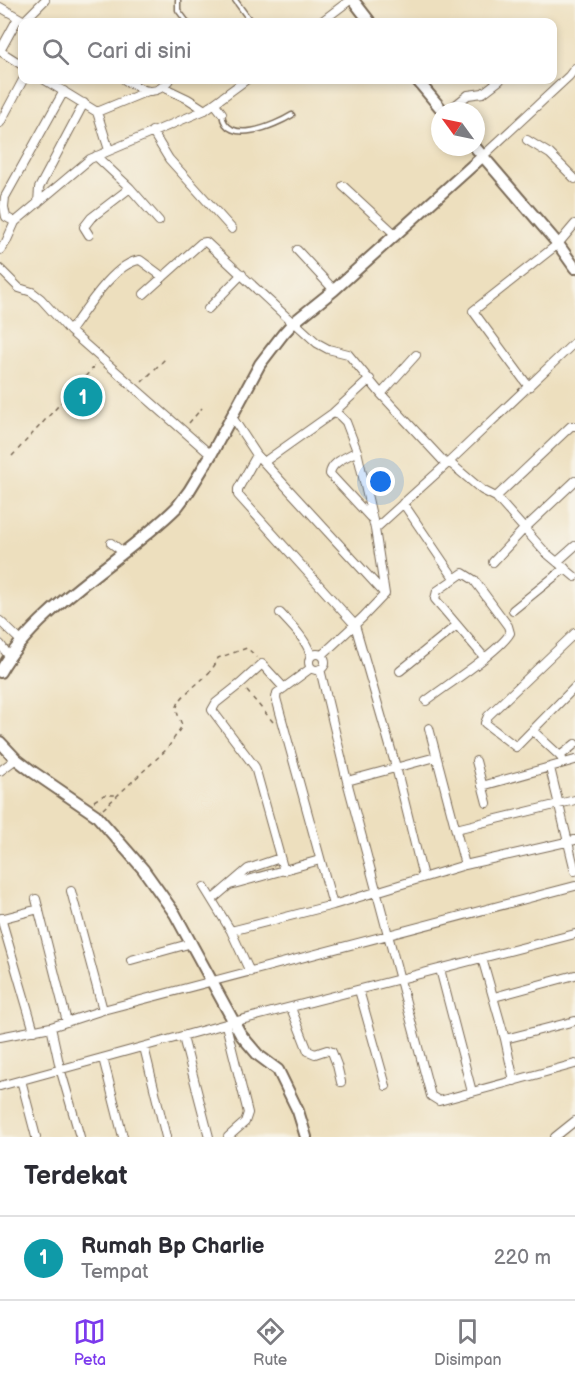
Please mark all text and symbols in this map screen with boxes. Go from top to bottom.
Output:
search box [18,18,557,84]
icon: search [39,35,72,68]
text: Cari di sini [87,38,191,65]
north arrow [431,102,485,156]
pin: 1 [64,374,103,420]
your location [366,467,395,496]
text: Terdekat [24,1161,127,1192]
text: Rumah Bp Charlie [81,1233,264,1260]
text: 1 [39,1246,48,1270]
text: 220 m [494,1246,551,1270]
text: Tempat [81,1260,148,1284]
tab: Peta [73,1315,106,1370]
tab: Rute [253,1315,287,1370]
tab: Disimpan [434,1315,502,1370]

